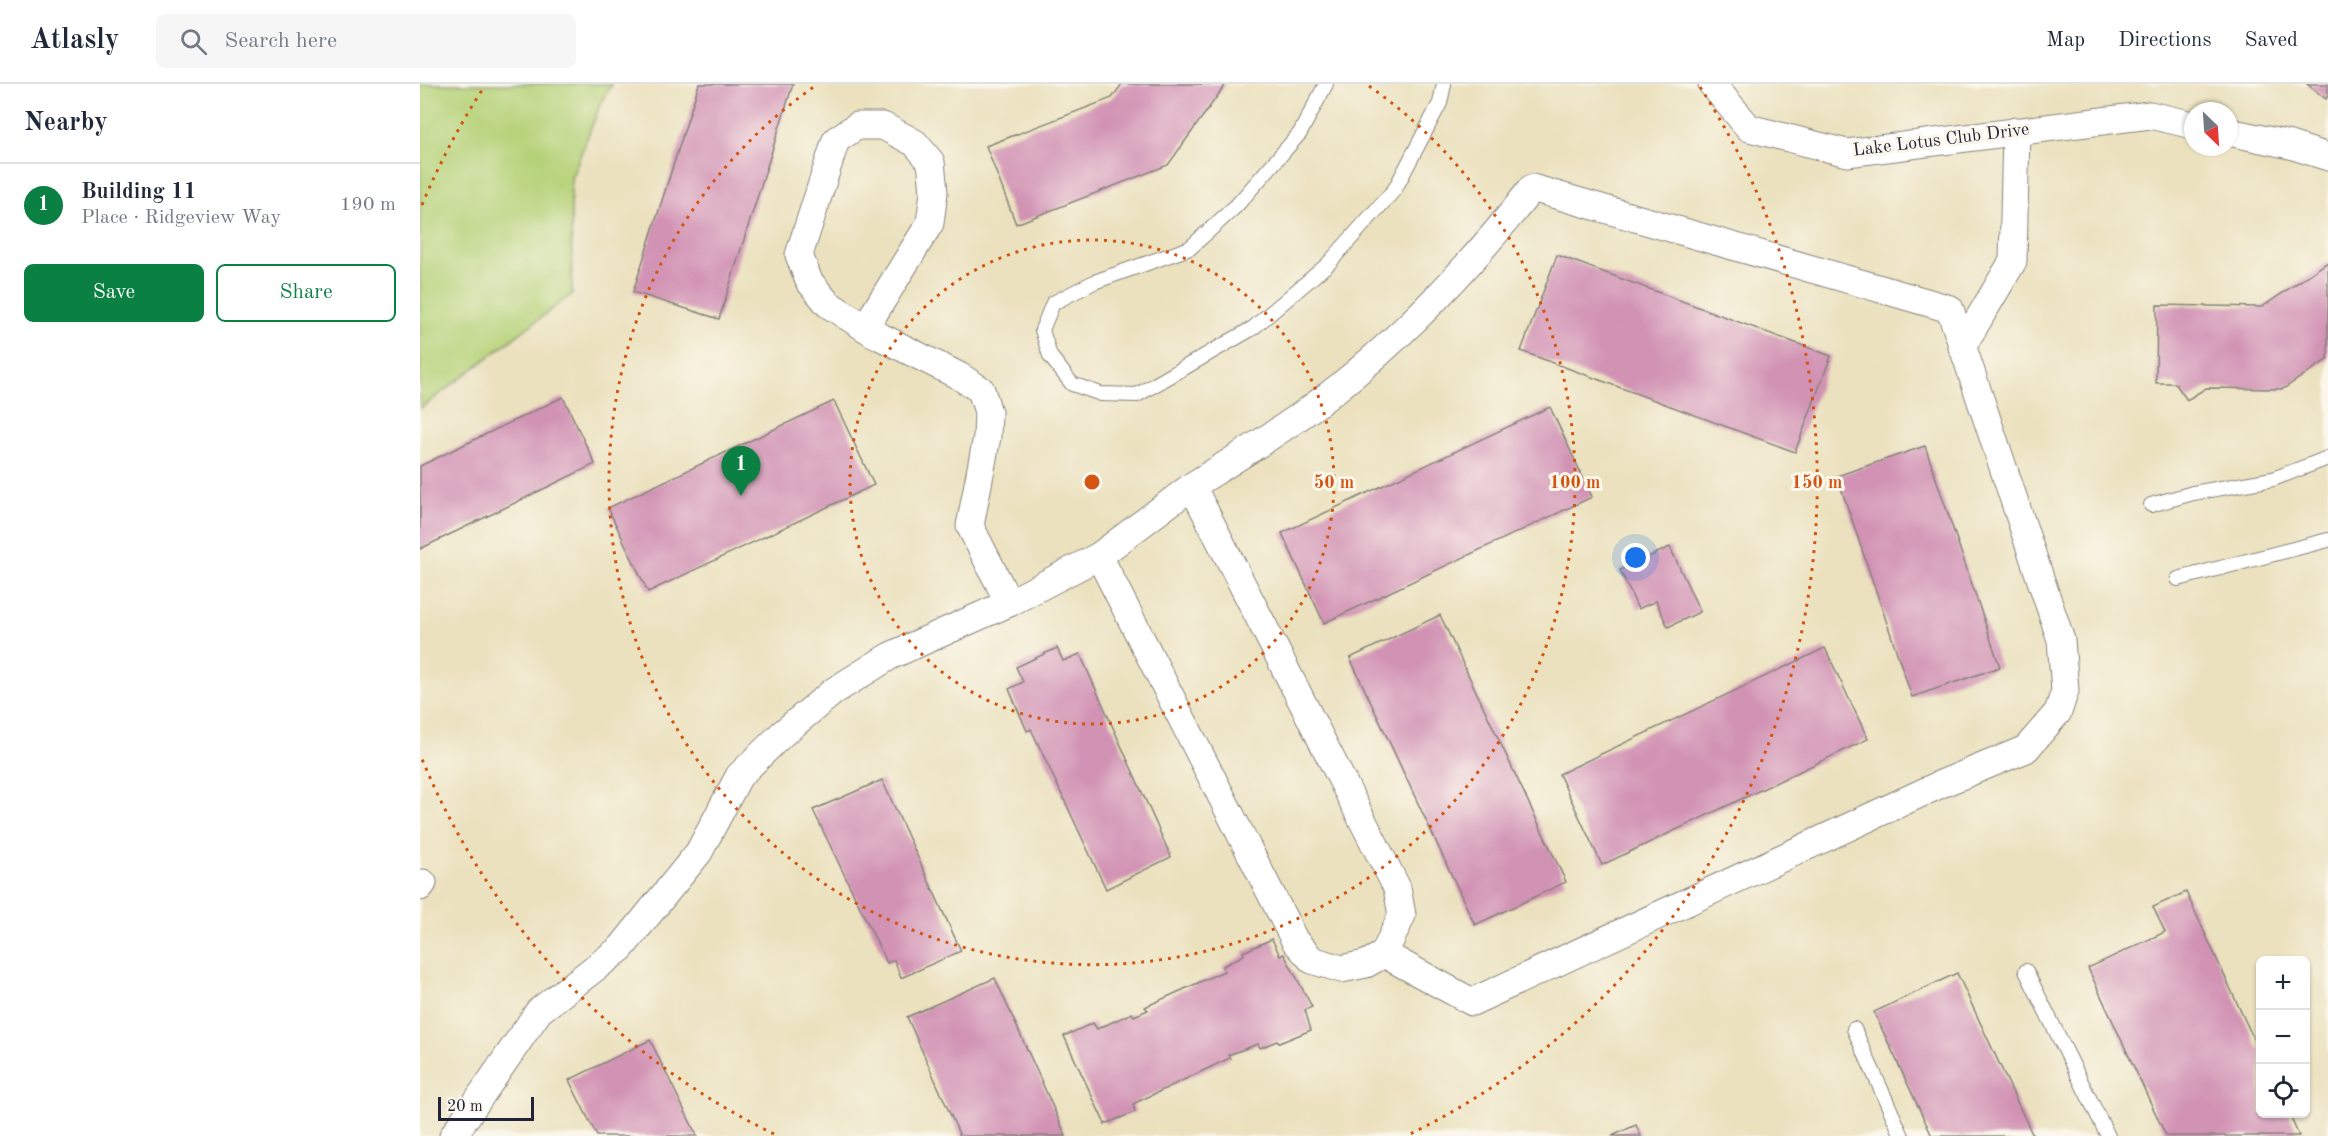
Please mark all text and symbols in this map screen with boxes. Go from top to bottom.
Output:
search box [156,14,576,68]
icon: search [177,25,210,58]
text: Atlasly [30,27,120,55]
text: Search here [225,30,337,52]
text: Map [2046,30,2085,51]
text: Directions [2118,30,2212,51]
text: Saved [2245,30,2298,51]
north arrow [2184,102,2238,156]
text: Nearby [24,110,108,136]
street label: Lake Lotus Club Drive [1852,120,2030,160]
text: Building 11 [81,181,196,203]
text: 1 [38,195,49,215]
text: 190 m [340,195,396,215]
text: Place · Ridgeview Way [81,208,281,228]
button: Save [24,264,204,322]
button: Share [216,264,396,322]
pin: 1 [722,446,760,496]
centre of rings [1082,472,1102,492]
text: 50 m [1314,474,1354,492]
text: 100 m [1550,474,1600,492]
text: 150 m [1792,474,1842,492]
your location [1621,543,1650,572]
map controls [2256,956,2310,1118]
button: + [2256,956,2310,1010]
button: − [2256,1010,2310,1064]
button: locate [2256,1064,2310,1118]
scale bar [438,1094,534,1122]
text: 20 m [447,1099,483,1115]

